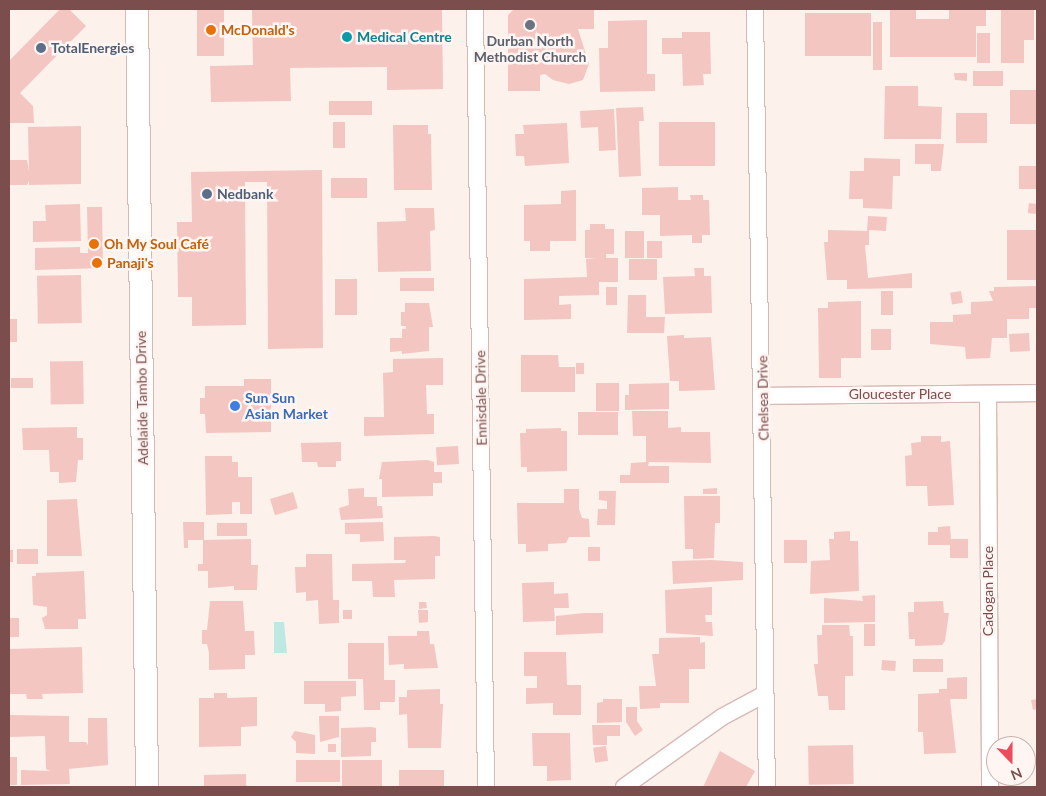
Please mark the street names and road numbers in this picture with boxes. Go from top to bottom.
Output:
street label: Adelaide Tambo Drive [132,330,152,466]
street label: Ennisdale Drive [472,350,490,446]
street label: Chelsea Drive [754,355,772,441]
street label: Gloucester Place [849,386,951,402]
street label: Cadogan Place [980,546,996,636]

